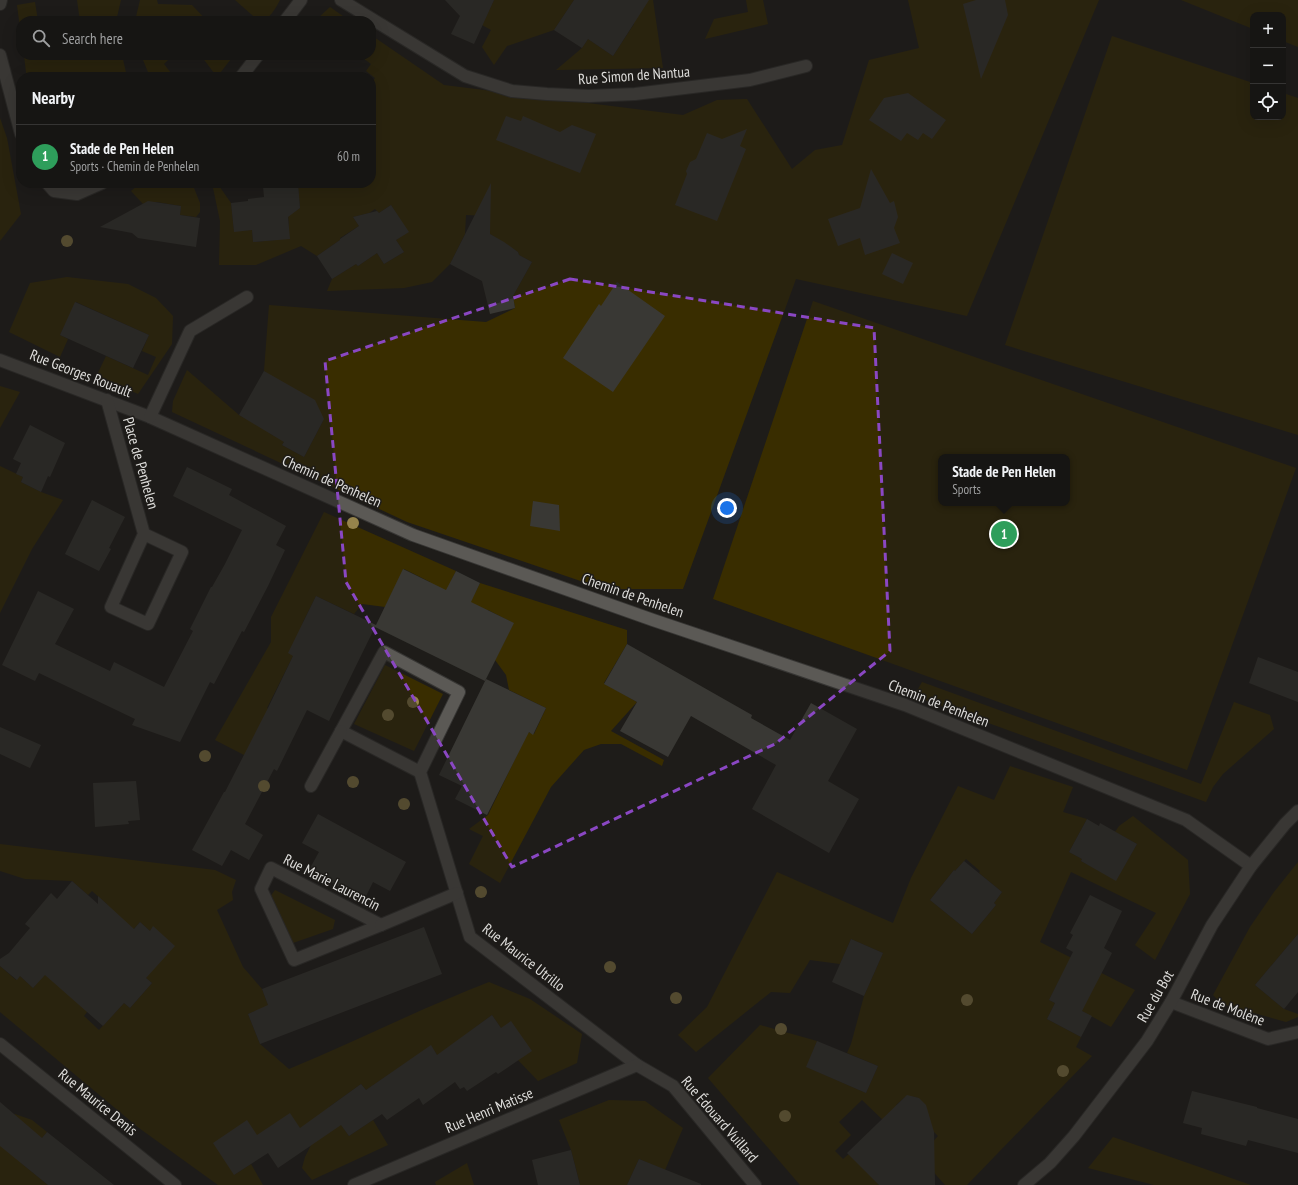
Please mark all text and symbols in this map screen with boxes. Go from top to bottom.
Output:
map controls [1250,12,1286,120]
button: + [1250,12,1286,48]
search box [16,16,376,60]
icon: search [30,27,52,49]
text: Search here [62,29,123,48]
button: − [1250,48,1286,84]
street label: Rue Simon de Nantua [578,62,690,88]
button: locate [1250,84,1286,120]
text: Nearby [32,87,75,109]
text: Stade de Pen Helen [70,139,174,158]
text: 1 [42,148,48,165]
text: 60 m [337,148,360,165]
text: Sports · Chemin de Penhelen [70,158,199,175]
street label: Rue Georges Rouault [27,345,135,401]
street label: Place de Penhelen [119,415,163,511]
street label: Chemin de Penhelen [279,451,385,511]
popup [938,454,1070,506]
text: Stade de Pen Helen [952,462,1056,481]
text: Sports [952,481,981,498]
your location [717,498,737,518]
pin: 1 [991,519,1017,549]
street label: Chemin de Penhelen [580,569,686,621]
street label: Chemin de Penhelen [886,675,992,731]
street label: Rue Marie Laurencin [280,849,384,915]
street label: Rue Maurice Utrillo [479,919,569,995]
street label: Rue du Bot [1133,967,1177,1025]
street label: Rue de Molène [1188,984,1268,1030]
street label: Rue Maurice Denis [55,1064,141,1140]
street label: Rue Édouard Vuillard [677,1072,763,1166]
street label: Rue Henri Matisse [442,1083,536,1137]

